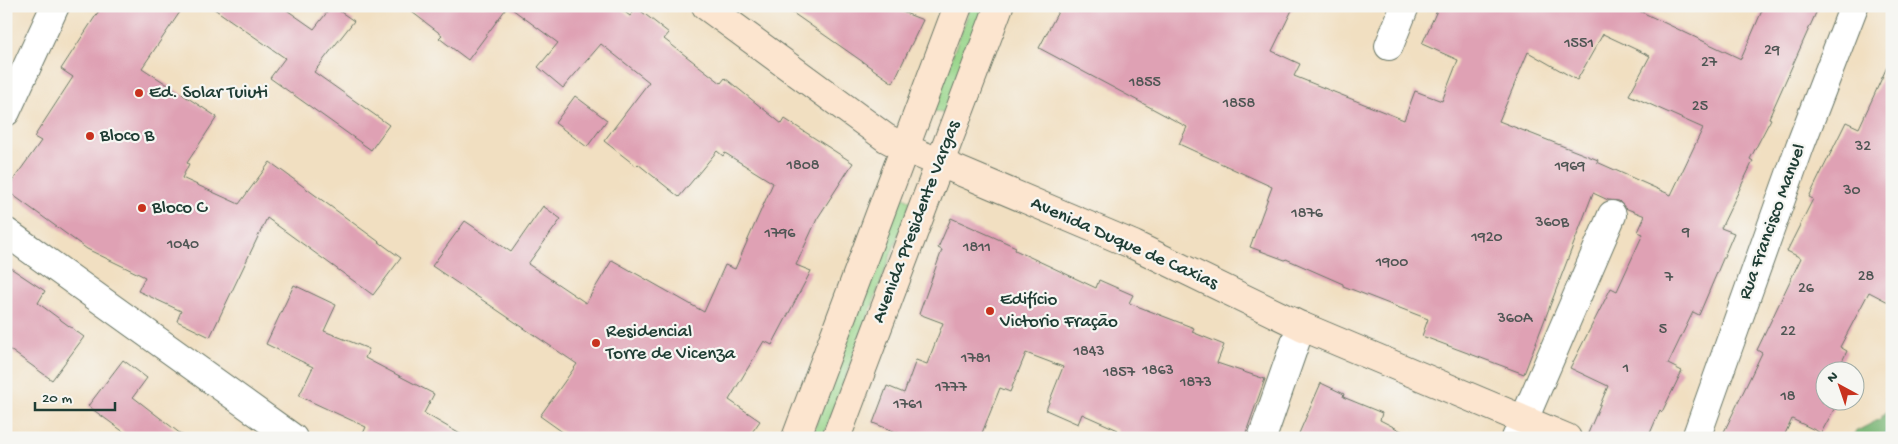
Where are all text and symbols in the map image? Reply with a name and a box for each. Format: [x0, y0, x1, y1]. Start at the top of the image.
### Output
house number: 1551 [1563, 35, 1594, 54]
house number: 29 [1764, 42, 1780, 61]
house number: 27 [1701, 54, 1718, 73]
house number: 1855 [1128, 74, 1161, 93]
place label: Ed. Solar Tuiuti [149, 82, 268, 105]
marker: Ed. Solar Tuiuti [133, 87, 145, 99]
house number: 1858 [1222, 95, 1255, 114]
house number: 25 [1692, 98, 1708, 117]
street label: Avenida Presidente Vargas [868, 117, 967, 327]
place label: Bloco B [99, 125, 156, 148]
marker: Bloco B [84, 130, 96, 142]
house number: 32 [1854, 138, 1871, 157]
street label: Rua Francisco Manuel [1734, 141, 1812, 303]
house number: 1808 [785, 157, 820, 176]
house number: 1969 [1554, 158, 1585, 177]
house number: 30 [1842, 182, 1861, 201]
street label: Avenida Duque de Caxias [1027, 192, 1222, 296]
place label: Bloco C [151, 197, 209, 220]
marker: Bloco C [136, 202, 148, 214]
house number: 1876 [1290, 205, 1324, 224]
house number: 360B [1534, 214, 1570, 233]
house number: 9 [1681, 224, 1690, 243]
house number: 1796 [764, 225, 796, 244]
house number: 1920 [1470, 229, 1503, 248]
house number: 1040 [166, 236, 199, 255]
house number: 1811 [962, 239, 991, 258]
house number: 1900 [1375, 254, 1408, 273]
house number: 28 [1858, 268, 1875, 287]
house number: 7 [1664, 269, 1674, 288]
house number: 26 [1798, 280, 1815, 299]
place label: Edifício Victorio Fração [999, 289, 1118, 334]
marker: Edifício Victorio Fração [984, 305, 996, 317]
house number: 360A [1497, 310, 1534, 329]
place label: Residencial Torre de Vicenza [605, 321, 737, 366]
house number: 5 [1659, 321, 1667, 340]
house number: 22 [1780, 323, 1796, 342]
marker: Residencial Torre de Vicenza [590, 337, 602, 349]
house number: 1843 [1072, 343, 1105, 362]
house number: 1781 [960, 350, 991, 369]
house number: 1 [1622, 360, 1629, 379]
house number: 1863 [1141, 362, 1174, 381]
north arrow [1816, 362, 1866, 412]
house number: 1857 [1102, 364, 1136, 383]
text: N [1824, 369, 1842, 387]
house number: 1873 [1179, 374, 1212, 393]
scale bar [35, 379, 115, 411]
house number: 1777 [934, 379, 967, 398]
house number: 18 [1779, 388, 1796, 407]
text: 20 m [42, 390, 72, 408]
house number: 1761 [892, 396, 923, 415]

